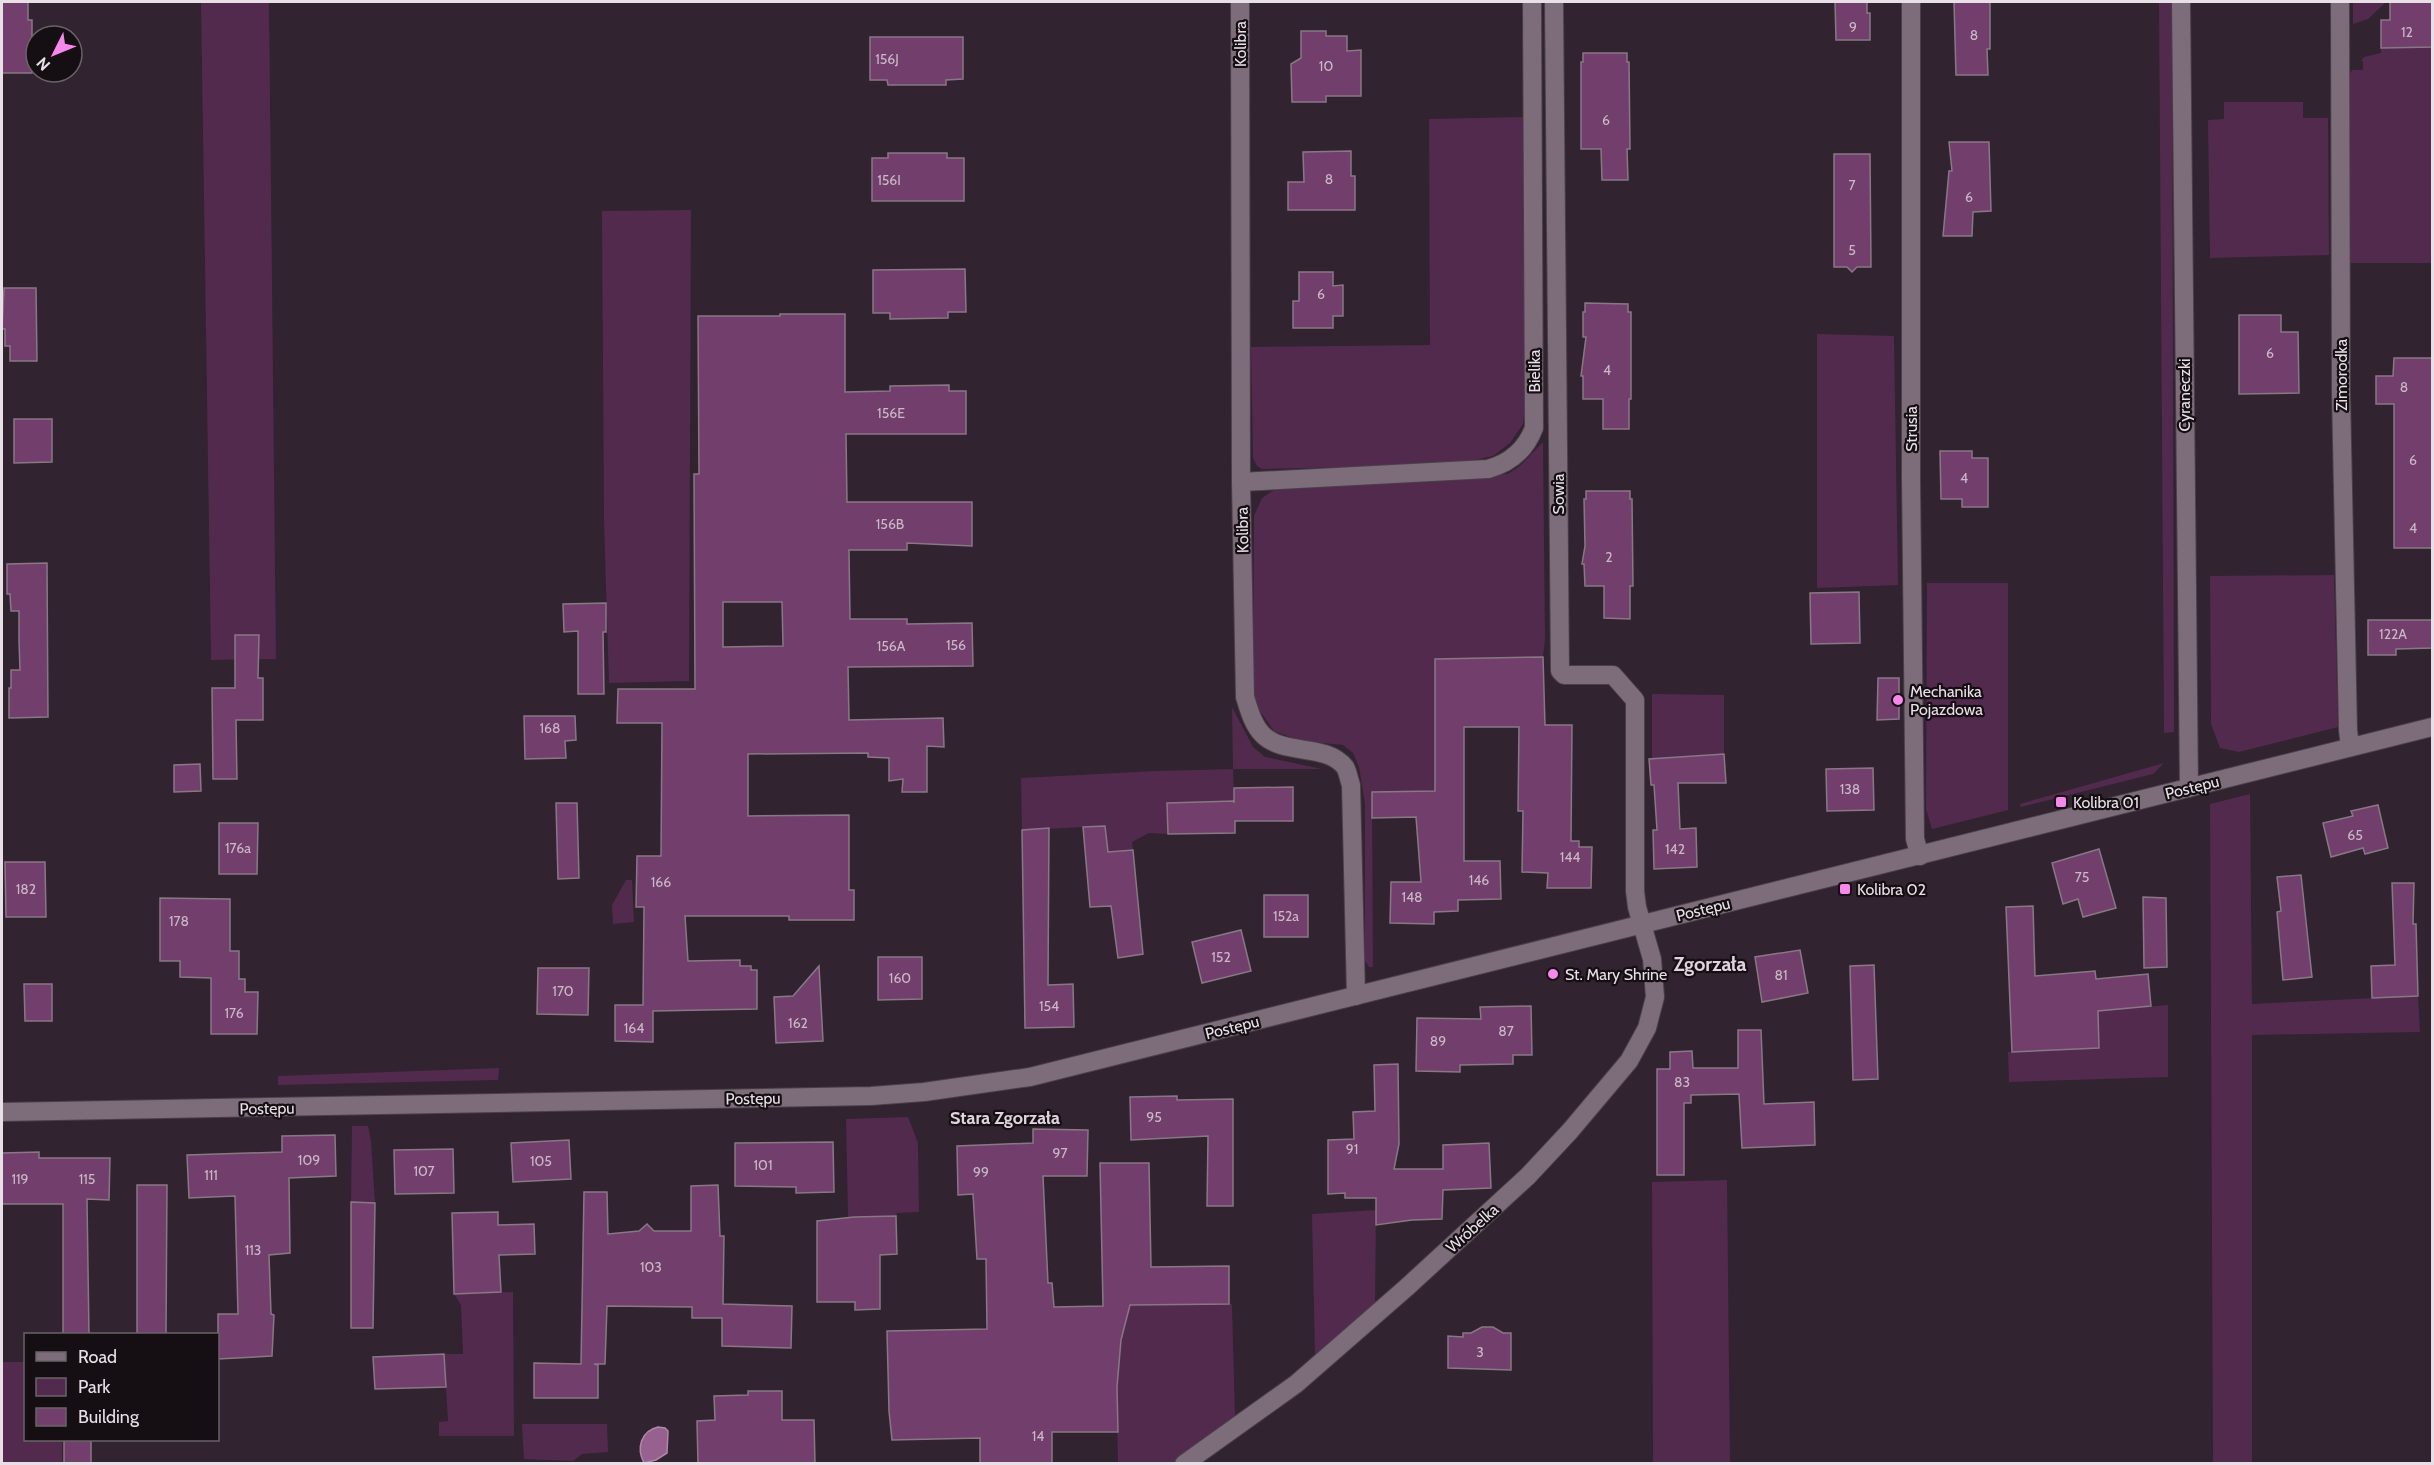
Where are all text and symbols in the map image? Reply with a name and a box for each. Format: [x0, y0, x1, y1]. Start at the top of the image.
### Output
house number: 9 [1849, 18, 1857, 36]
street label: Kolibra [1231, 21, 1250, 67]
house number: 12 [2401, 23, 2413, 41]
north arrow [24, 24, 84, 84]
house number: 8 [1970, 26, 1978, 44]
house number: 156J [875, 50, 899, 68]
text: N [33, 53, 54, 75]
house number: 10 [1319, 57, 1333, 75]
house number: 6 [1602, 111, 1610, 129]
house number: 8 [1325, 170, 1333, 188]
house number: 156I [877, 171, 901, 189]
house number: 7 [1848, 176, 1856, 194]
house number: 6 [1965, 188, 1973, 206]
house number: 5 [1848, 241, 1856, 259]
house number: 6 [1317, 285, 1325, 303]
street label: Zimorodka [2332, 339, 2351, 411]
house number: 6 [2266, 344, 2274, 362]
street label: Bielika [1525, 349, 1544, 392]
street label: Cyraneczki [2175, 359, 2194, 431]
house number: 4 [1603, 361, 1611, 379]
house number: 8 [2400, 378, 2408, 396]
house number: 156E [877, 404, 905, 422]
street label: Strusia [1902, 406, 1921, 452]
house number: 6 [2409, 451, 2417, 469]
house number: 4 [1960, 469, 1968, 487]
street label: Sowia [1549, 473, 1568, 514]
street label: Kolibra [1233, 507, 1252, 553]
house number: 156B [876, 515, 904, 533]
house number: 4 [2409, 519, 2417, 537]
house number: 2 [1605, 548, 1613, 566]
house number: 122A [2379, 625, 2407, 643]
house number: 156 [946, 636, 966, 654]
house number: 156A [877, 637, 906, 655]
place label: Mechanika Pojazdowa [1910, 682, 1983, 719]
marker: Mechanika Pojazdowa [1891, 693, 1905, 707]
house number: 168 [540, 719, 561, 737]
street label: Postępu [2163, 772, 2221, 803]
house number: 138 [1840, 780, 1860, 798]
place label: Kolibra 01 [2073, 793, 2139, 812]
marker: Kolibra 01 [2054, 795, 2068, 809]
house number: 65 [2347, 826, 2363, 844]
house number: 176a [225, 839, 251, 857]
house number: 142 [1665, 840, 1685, 858]
house number: 144 [1560, 848, 1580, 866]
house number: 75 [2075, 868, 2089, 886]
house number: 146 [1469, 871, 1489, 889]
house number: 166 [651, 873, 671, 891]
house number: 182 [16, 880, 36, 898]
place label: Kolibra 02 [1857, 880, 1926, 899]
marker: Kolibra 02 [1838, 882, 1852, 896]
house number: 148 [1401, 888, 1423, 906]
street label: Postępu [1674, 894, 1732, 925]
house number: 152a [1273, 907, 1299, 925]
house number: 178 [169, 912, 189, 930]
house number: 152 [1211, 948, 1231, 966]
district label: Zgorzała [1674, 952, 1746, 976]
place label: St. Mary Shrine [1565, 965, 1667, 984]
house number: 81 [1774, 966, 1788, 984]
marker: St. Mary Shrine [1546, 967, 1560, 981]
house number: 160 [889, 969, 911, 987]
house number: 170 [552, 982, 574, 1000]
house number: 154 [1039, 997, 1059, 1015]
house number: 176 [224, 1004, 244, 1022]
street label: Postępu [1203, 1012, 1261, 1043]
house number: 162 [788, 1014, 808, 1032]
house number: 164 [624, 1019, 644, 1037]
house number: 87 [1498, 1022, 1514, 1040]
house number: 89 [1430, 1032, 1446, 1050]
house number: 83 [1674, 1073, 1690, 1091]
street label: Postępu [725, 1089, 781, 1108]
street label: Postępu [239, 1099, 295, 1118]
district label: Stara Zgorzała [950, 1107, 1060, 1129]
house number: 95 [1146, 1108, 1162, 1126]
house number: 91 [1346, 1140, 1358, 1158]
house number: 97 [1053, 1144, 1068, 1162]
house number: 109 [298, 1151, 320, 1169]
house number: 105 [530, 1152, 552, 1170]
house number: 101 [754, 1156, 772, 1174]
house number: 107 [413, 1162, 435, 1180]
house number: 99 [973, 1163, 989, 1181]
house number: 111 [204, 1166, 218, 1184]
house number: 119 [11, 1170, 29, 1188]
house number: 115 [79, 1170, 95, 1188]
street label: Wróbelka [1442, 1200, 1503, 1257]
house number: 113 [245, 1241, 261, 1259]
house number: 103 [640, 1258, 662, 1276]
legend [24, 1333, 219, 1441]
house number: 3 [1476, 1343, 1484, 1361]
text: Road [78, 1346, 117, 1368]
text: Park [78, 1376, 111, 1398]
text: Building [78, 1406, 140, 1428]
house number: 14 [1032, 1427, 1044, 1445]

